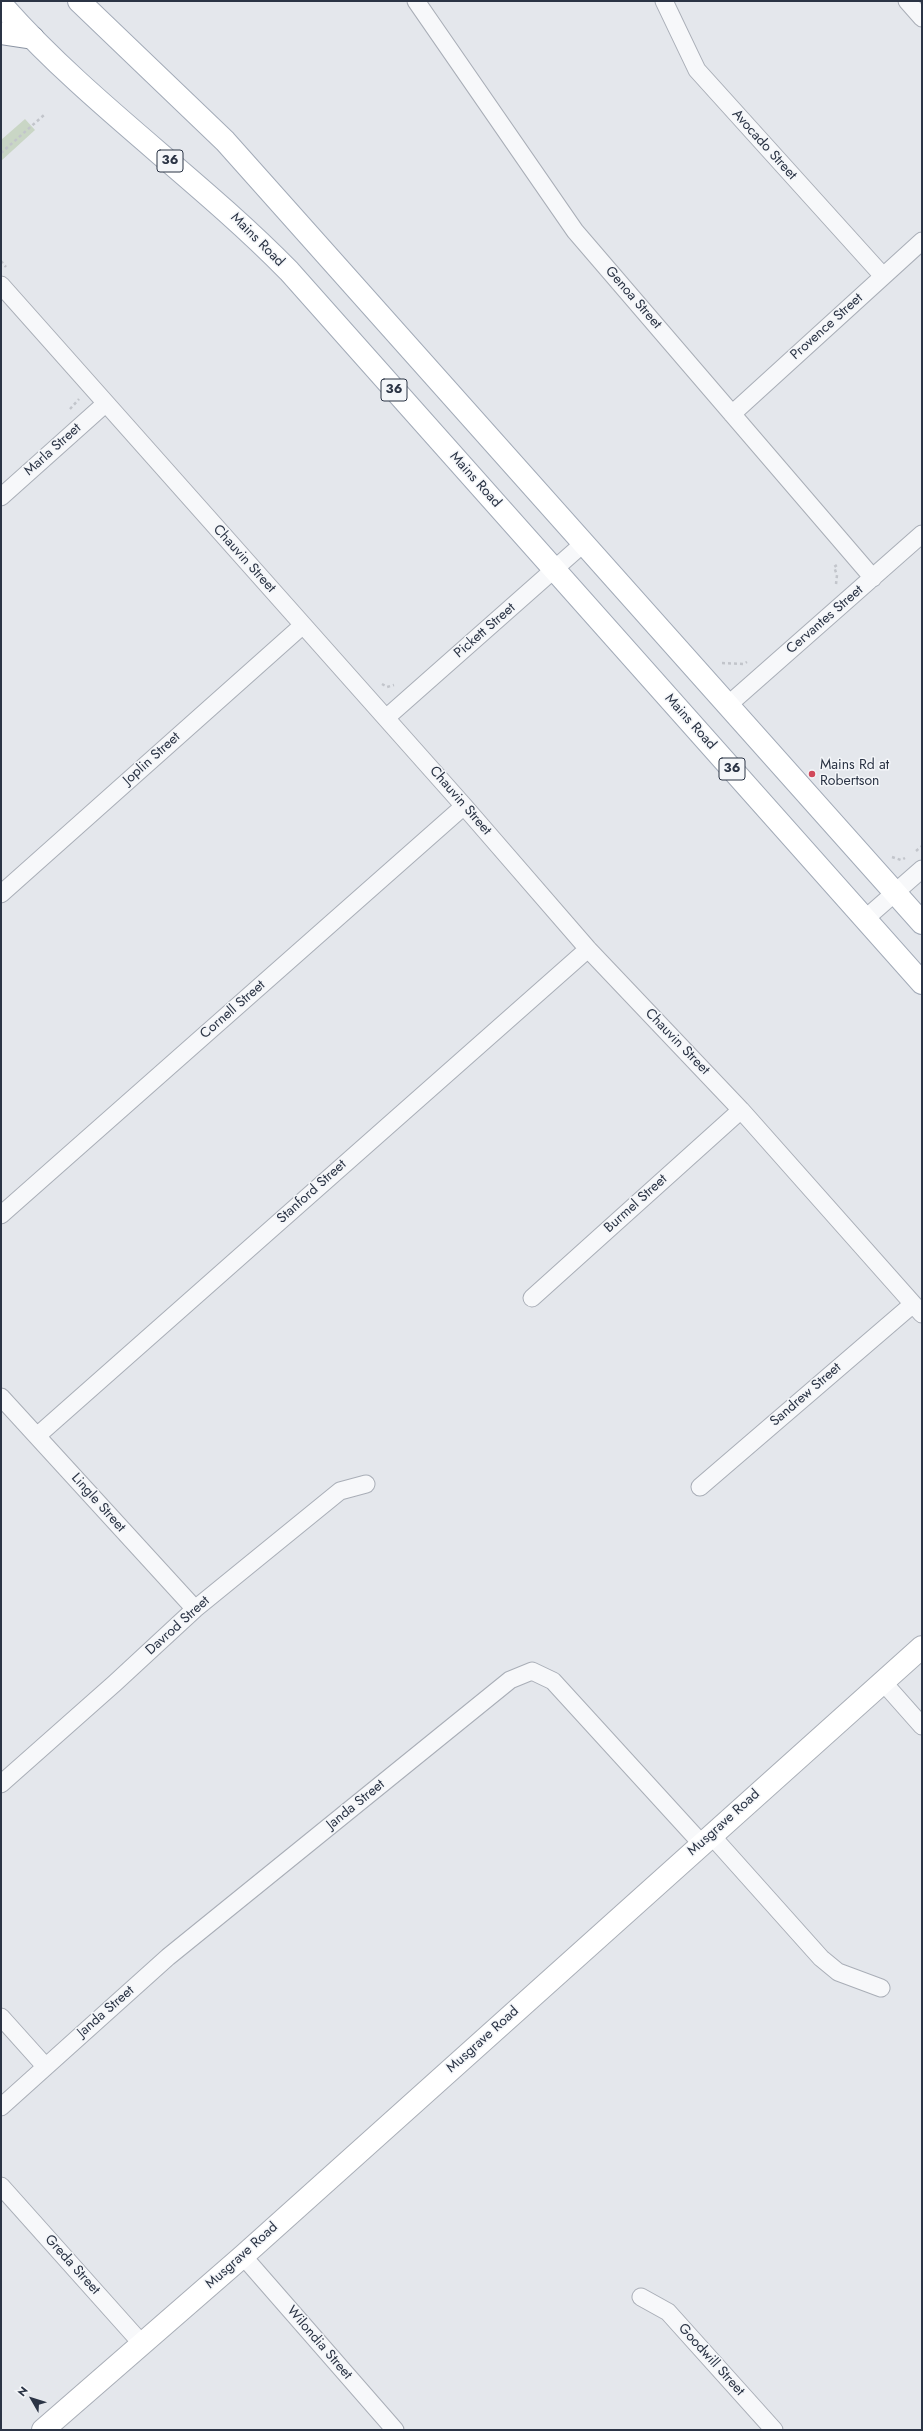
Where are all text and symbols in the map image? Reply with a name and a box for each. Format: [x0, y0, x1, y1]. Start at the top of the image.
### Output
street label: Avocado Street [728, 106, 800, 184]
road number: 36 [157, 150, 183, 172]
street label: Mains Road [227, 210, 287, 270]
street label: Genoa Street [601, 263, 665, 333]
street label: Provence Street [787, 290, 867, 364]
road number: 36 [381, 379, 407, 401]
street label: Marla Street [21, 420, 85, 480]
street label: Mains Road [446, 449, 504, 511]
street label: Chauvin Street [209, 522, 279, 596]
street label: Cervantes Street [783, 582, 867, 658]
street label: Pickett Street [451, 600, 519, 662]
street label: Mains Road [661, 691, 719, 753]
street label: Joplin Street [120, 729, 184, 789]
road number: 36 [719, 758, 745, 780]
place label: Mains Rd at Robertson [820, 758, 889, 790]
street label: Chauvin Street [426, 763, 494, 839]
marker: Mains Rd at Robertson [807, 769, 817, 779]
street label: Cornell Street [197, 977, 269, 1043]
street label: Chauvin Street [641, 1005, 713, 1079]
street label: Stanford Street [274, 1157, 350, 1227]
street label: Burmel Street [601, 1171, 671, 1237]
street label: Sandrew Street [767, 1360, 845, 1430]
street label: Lingle Street [67, 1470, 129, 1536]
street label: Davrod Street [143, 1593, 213, 1659]
street label: Janda Street [324, 1777, 388, 1833]
street label: Musgrave Road [684, 1786, 764, 1860]
street label: Janda Street [74, 1983, 138, 2041]
street label: Musgrave Road [443, 2003, 523, 2077]
street label: Musgrave Road [202, 2219, 282, 2293]
street label: Greda Street [41, 2232, 103, 2298]
street label: Wilondia Street [283, 2303, 355, 2383]
street label: Goodwill Street [674, 2320, 748, 2400]
north arrow [12, 2379, 52, 2419]
text: N [14, 2383, 32, 2400]

